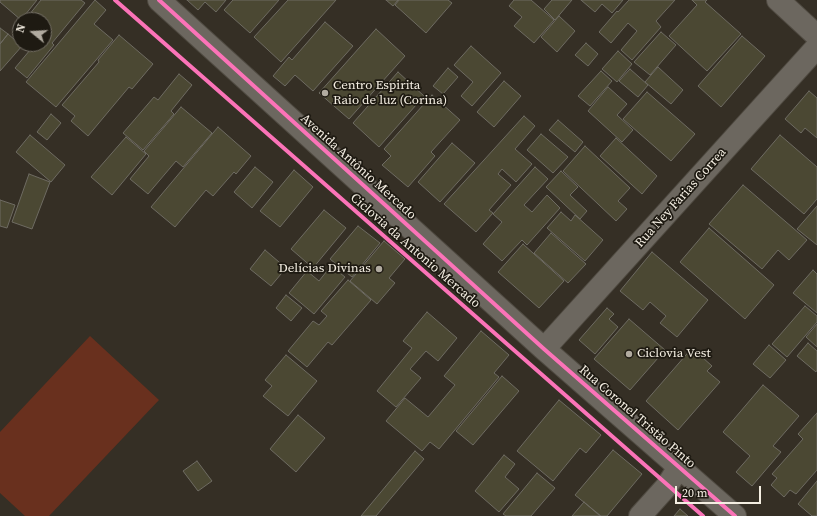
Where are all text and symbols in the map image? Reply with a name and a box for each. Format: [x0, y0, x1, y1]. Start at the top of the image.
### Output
north arrow [12, 12, 52, 52]
text: N [13, 22, 29, 35]
place label: Centro Espirita Raio de luz (Corina) [333, 78, 447, 109]
marker: Centro Espirita Raio de luz (Corina) [320, 88, 330, 98]
street label: Avenida Antônio Mercado [297, 111, 419, 223]
street label: Rua Ney Farias Correa [632, 145, 730, 251]
street label: Ciclovia da Antonio Mercado [347, 190, 483, 312]
place label: Delícias Divinas [279, 261, 371, 277]
marker: Delícias Divinas [374, 264, 384, 274]
place label: Ciclovia Vest [637, 346, 711, 362]
marker: Ciclovia Vest [624, 349, 634, 359]
street label: Rua Coronel Tristão Pinto [576, 362, 698, 472]
scale bar [677, 478, 763, 504]
text: 20 m [682, 485, 708, 501]

